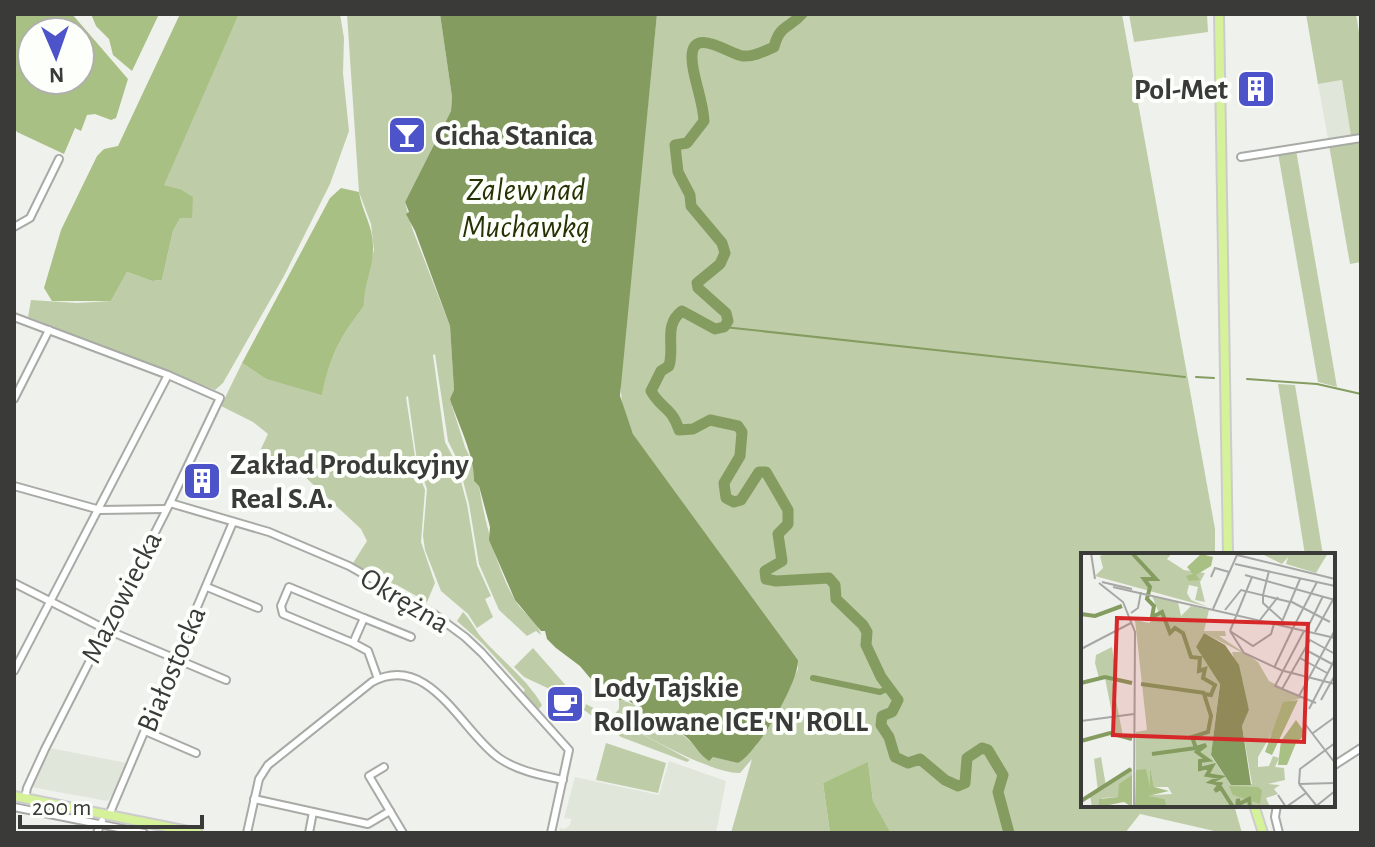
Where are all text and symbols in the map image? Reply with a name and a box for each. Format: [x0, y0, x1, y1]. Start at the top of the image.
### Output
north arrow [16, 16, 96, 96]
text: N [49, 64, 65, 86]
building icon: Pol-Met [1235, 68, 1277, 110]
place label: Pol-Met [1134, 75, 1228, 105]
bar icon: Cicha Stanica [386, 114, 428, 156]
place label: Cicha Stanica [435, 121, 593, 151]
water label: Zalew nad Muchawką [462, 174, 590, 243]
place label: Zakład Produkcyjny Real S.A. [230, 450, 469, 514]
building icon: Zakład Produkcyjny Real S.A. [181, 460, 223, 502]
street label: Mazowiecka [76, 527, 168, 668]
inset map [1081, 553, 1335, 807]
street label: Okrężna [355, 563, 454, 639]
street label: Białostocka [132, 602, 212, 737]
place label: Lody Tajskie Rollowane ICE 'N' ROLL [593, 673, 868, 737]
cafe icon: Lody Tajskie Rollowane ICE 'N' ROLL [544, 683, 586, 725]
scale bar [20, 779, 202, 829]
text: 200 m [32, 796, 91, 820]

